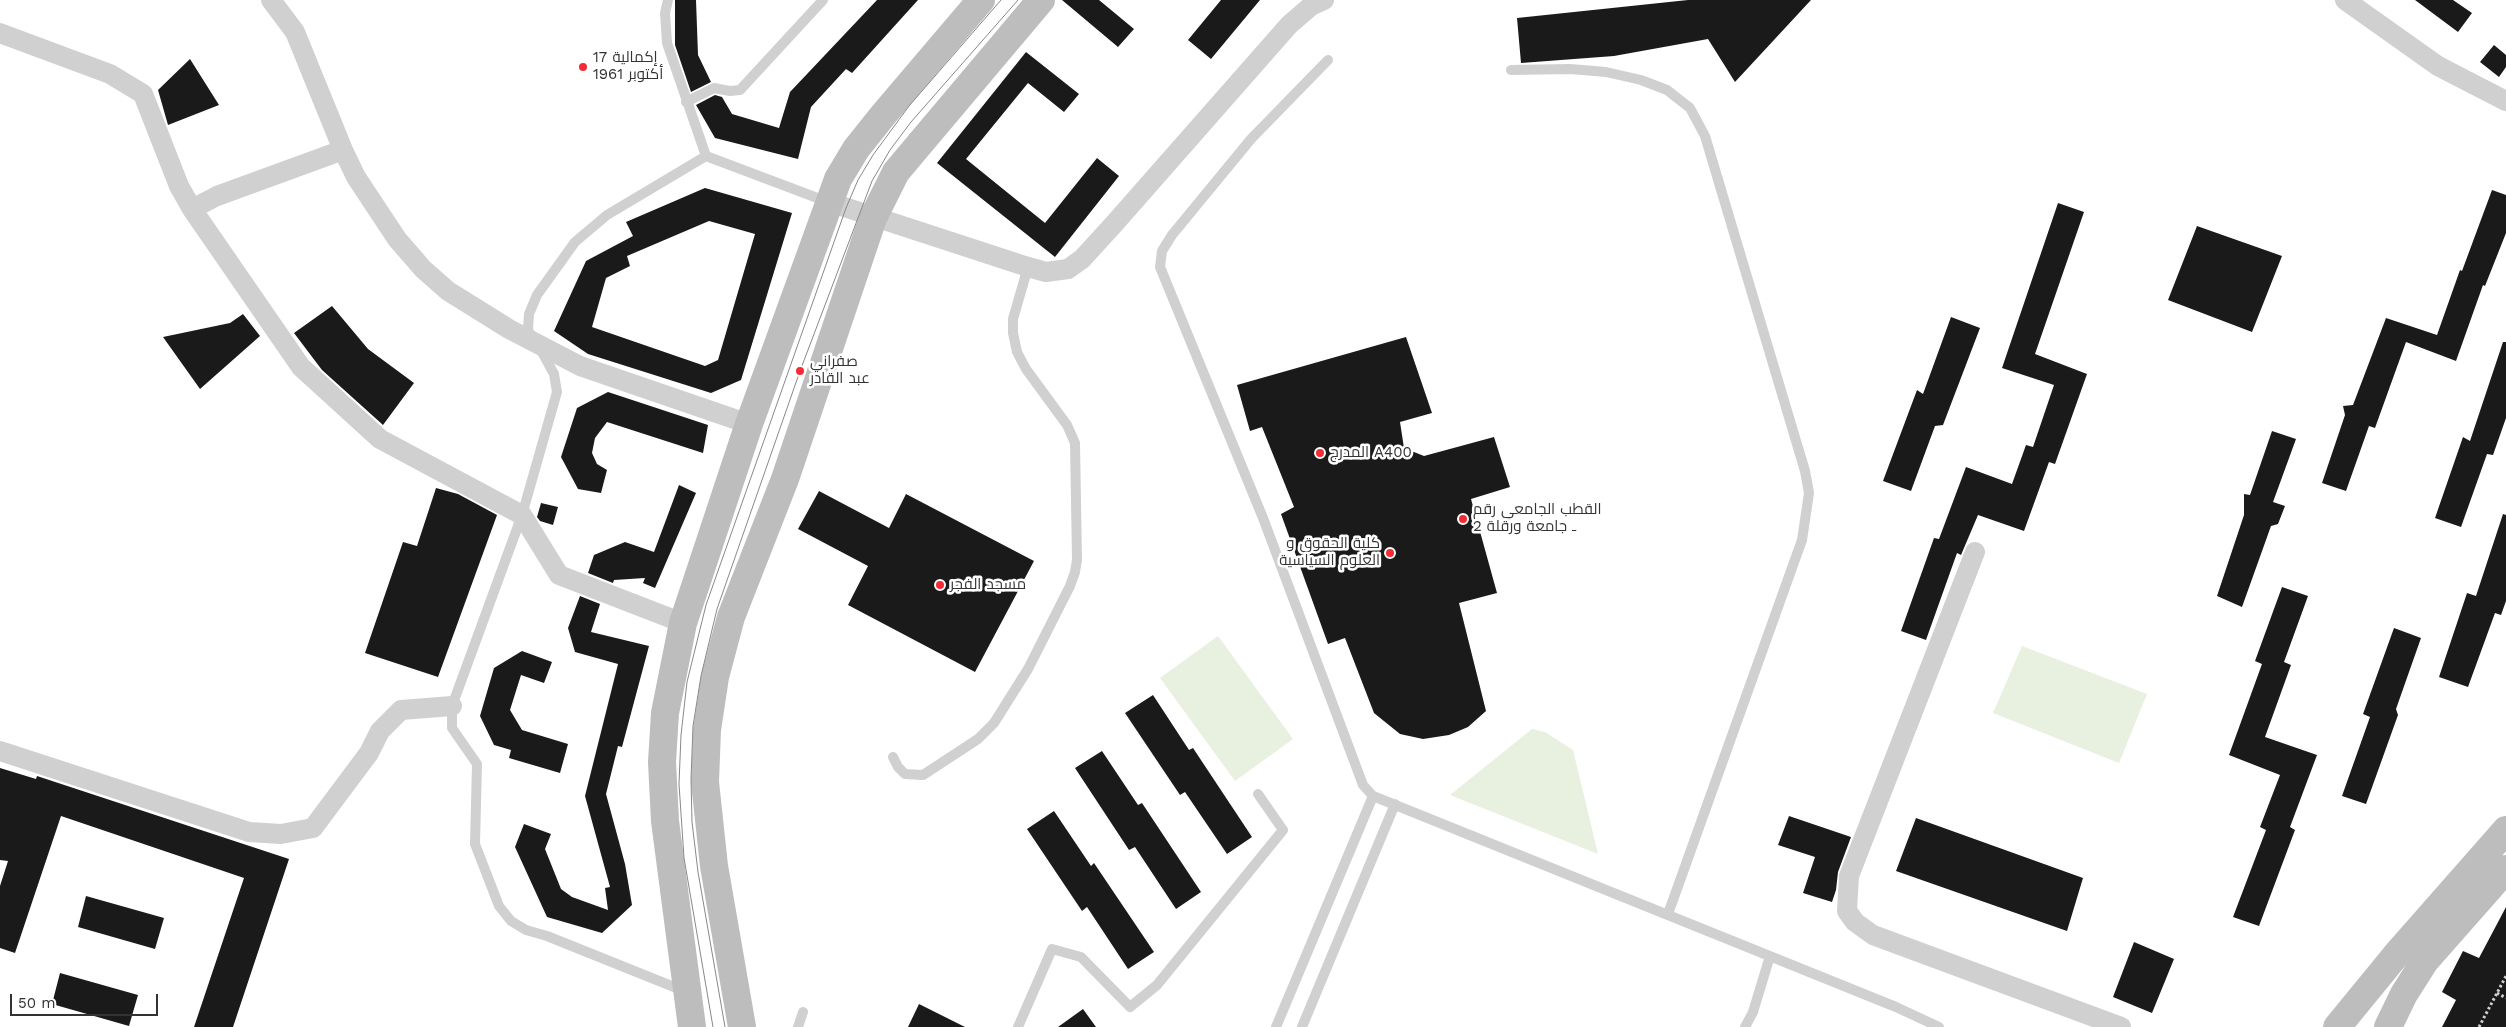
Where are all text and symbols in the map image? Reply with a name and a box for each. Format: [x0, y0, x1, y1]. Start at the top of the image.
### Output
place label: إكمالية 17 أكتوبر 1961 [593, 49, 663, 84]
marker: إكمالية 17 أكتوبر 1961 [577, 61, 589, 73]
place label: صفراني عبد القادر [810, 353, 870, 388]
marker: صفراني عبد القادر [794, 365, 806, 377]
place label: المدرج A400 [1330, 444, 1412, 462]
marker: المدرج A400 [1314, 447, 1326, 459]
place label: القطب الجامعي رقم 2 ـ جامعة ورقلة [1473, 501, 1601, 536]
marker: القطب الجامعي رقم 2 ـ جامعة ورقلة [1457, 513, 1469, 525]
place label: كلية الحقوق و العلوم السياسية [1279, 535, 1380, 570]
marker: كلية الحقوق و العلوم السياسية [1384, 547, 1396, 559]
place label: مسجد الفجر [950, 576, 1026, 594]
marker: مسجد الفجر [934, 579, 946, 591]
scale bar [12, 984, 160, 1016]
text: 50 m [18, 994, 55, 1012]

